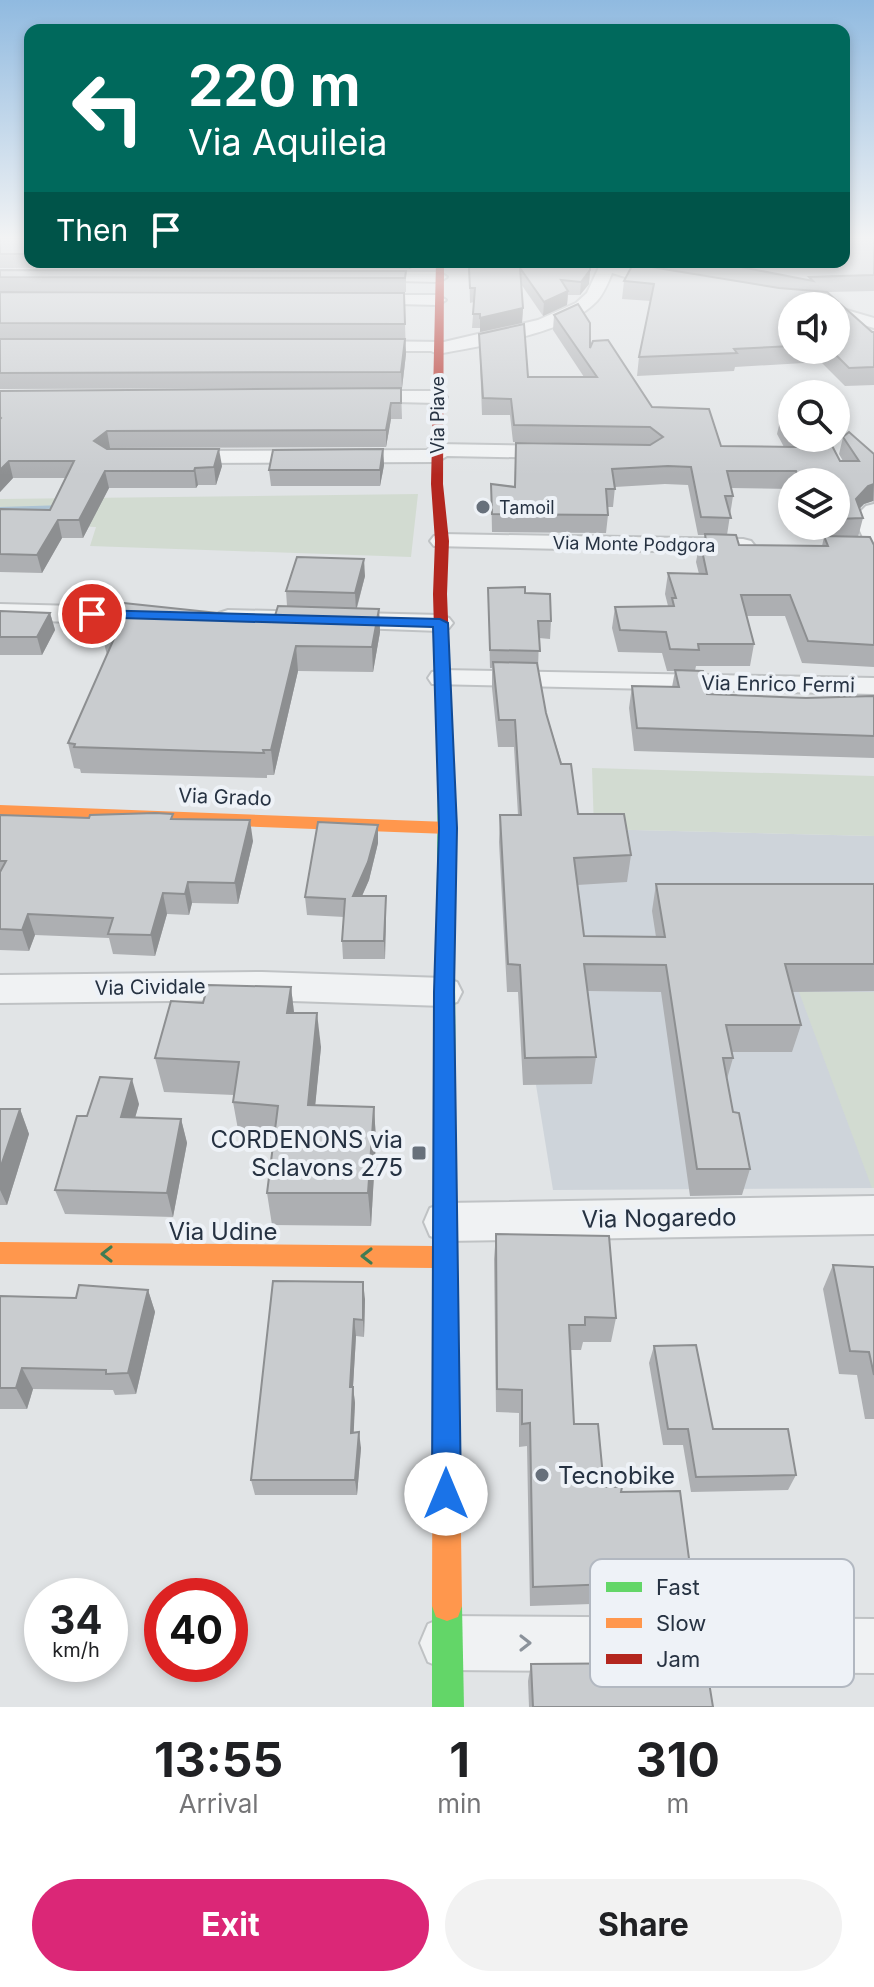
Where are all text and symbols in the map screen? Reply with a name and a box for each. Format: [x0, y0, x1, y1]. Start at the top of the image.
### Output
text: 220 m [188, 52, 361, 120]
icon: left [56, 56, 160, 160]
text: Via Aquileia [188, 120, 387, 164]
icon: arrive [144, 208, 188, 252]
text: Then [56, 212, 128, 248]
map controls [778, 292, 850, 540]
button: sound [778, 292, 850, 364]
street label: Via Piave [427, 376, 448, 454]
button: search [778, 380, 850, 452]
button: layers [778, 468, 850, 540]
place label: Tamoil [499, 497, 555, 518]
marker: Tamoil [474, 498, 492, 516]
street label: Via Monte Podgora [552, 532, 716, 556]
pin [58, 580, 126, 648]
icon: arrive [70, 592, 114, 636]
street label: Via Enrico Fermi [701, 671, 855, 697]
street label: Via Grado [178, 783, 272, 811]
street label: Via Cividale [94, 974, 206, 1000]
place label: CORDENONS via Sclavons 275 [210, 1125, 403, 1182]
marker: CORDENONS via Sclavons 275 [410, 1144, 428, 1162]
street label: Via Nogaredo [581, 1202, 737, 1234]
street label: Via Udine [168, 1217, 278, 1246]
one-way arrow [100, 1245, 113, 1263]
one-way arrow [360, 1248, 373, 1265]
position arrow [404, 1452, 488, 1536]
place label: Tecnobike [558, 1461, 675, 1490]
marker: Tecnobike [533, 1466, 551, 1484]
legend [590, 1559, 854, 1687]
text: Fast [656, 1574, 700, 1600]
speed limit sign: 40 [144, 1578, 248, 1682]
text: 34 [50, 1595, 102, 1644]
text: Slow [656, 1610, 706, 1636]
one-way arrow [519, 1634, 532, 1652]
text: km/h [52, 1638, 100, 1662]
text: Jam [656, 1646, 700, 1672]
text: 13:55 [154, 1730, 283, 1789]
text: 1 [449, 1730, 470, 1789]
text: 310 [636, 1730, 720, 1789]
text: Arrival [179, 1788, 259, 1819]
text: min [437, 1788, 482, 1819]
text: m [666, 1788, 689, 1819]
button: Exit [32, 1879, 429, 1971]
button: Share [445, 1879, 842, 1971]

